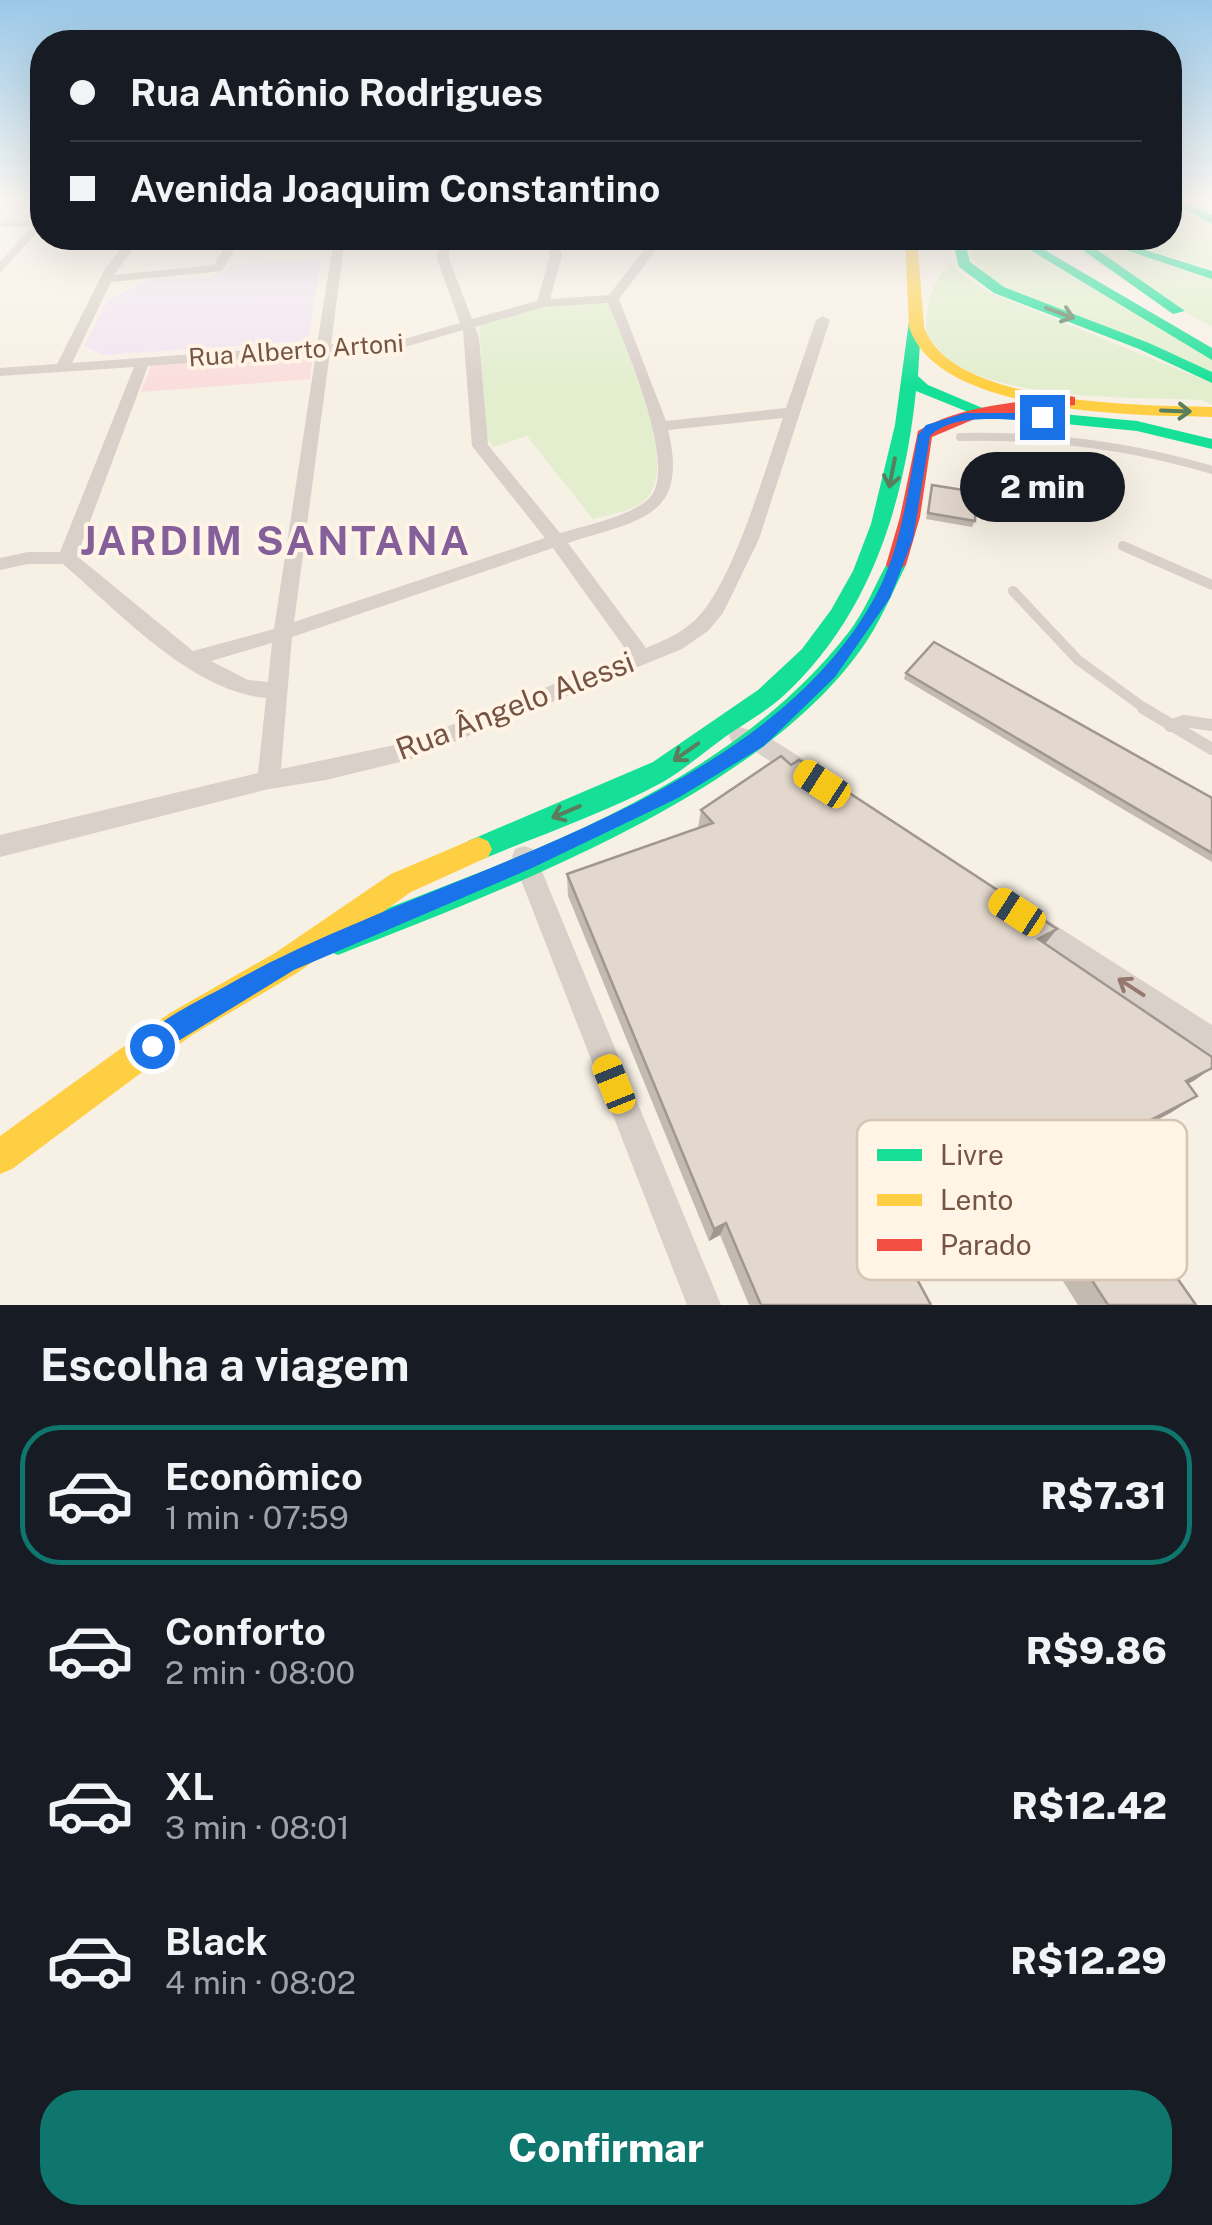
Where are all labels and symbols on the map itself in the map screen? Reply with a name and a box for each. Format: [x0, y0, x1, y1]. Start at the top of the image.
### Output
one-way arrow [1044, 305, 1075, 323]
street label: Rua Alberto Artoni [187, 328, 405, 372]
route end [1020, 395, 1065, 440]
one-way arrow [1159, 401, 1191, 420]
callout: 2 min [960, 452, 1124, 522]
one-way arrow [882, 457, 901, 489]
district label: JARDIM SANTANA [80, 517, 472, 564]
street label: Rua Ângelo Alessi [391, 643, 639, 767]
one-way arrow [673, 741, 701, 762]
car [789, 755, 855, 813]
one-way arrow [551, 804, 582, 822]
car [984, 883, 1050, 941]
one-way arrow [1117, 977, 1145, 998]
route start [130, 1024, 175, 1069]
car [589, 1051, 639, 1117]
legend [857, 1120, 1187, 1280]
text: Livre [940, 1138, 1004, 1171]
text: Lento [940, 1183, 1013, 1216]
text: Parado [940, 1228, 1032, 1261]

